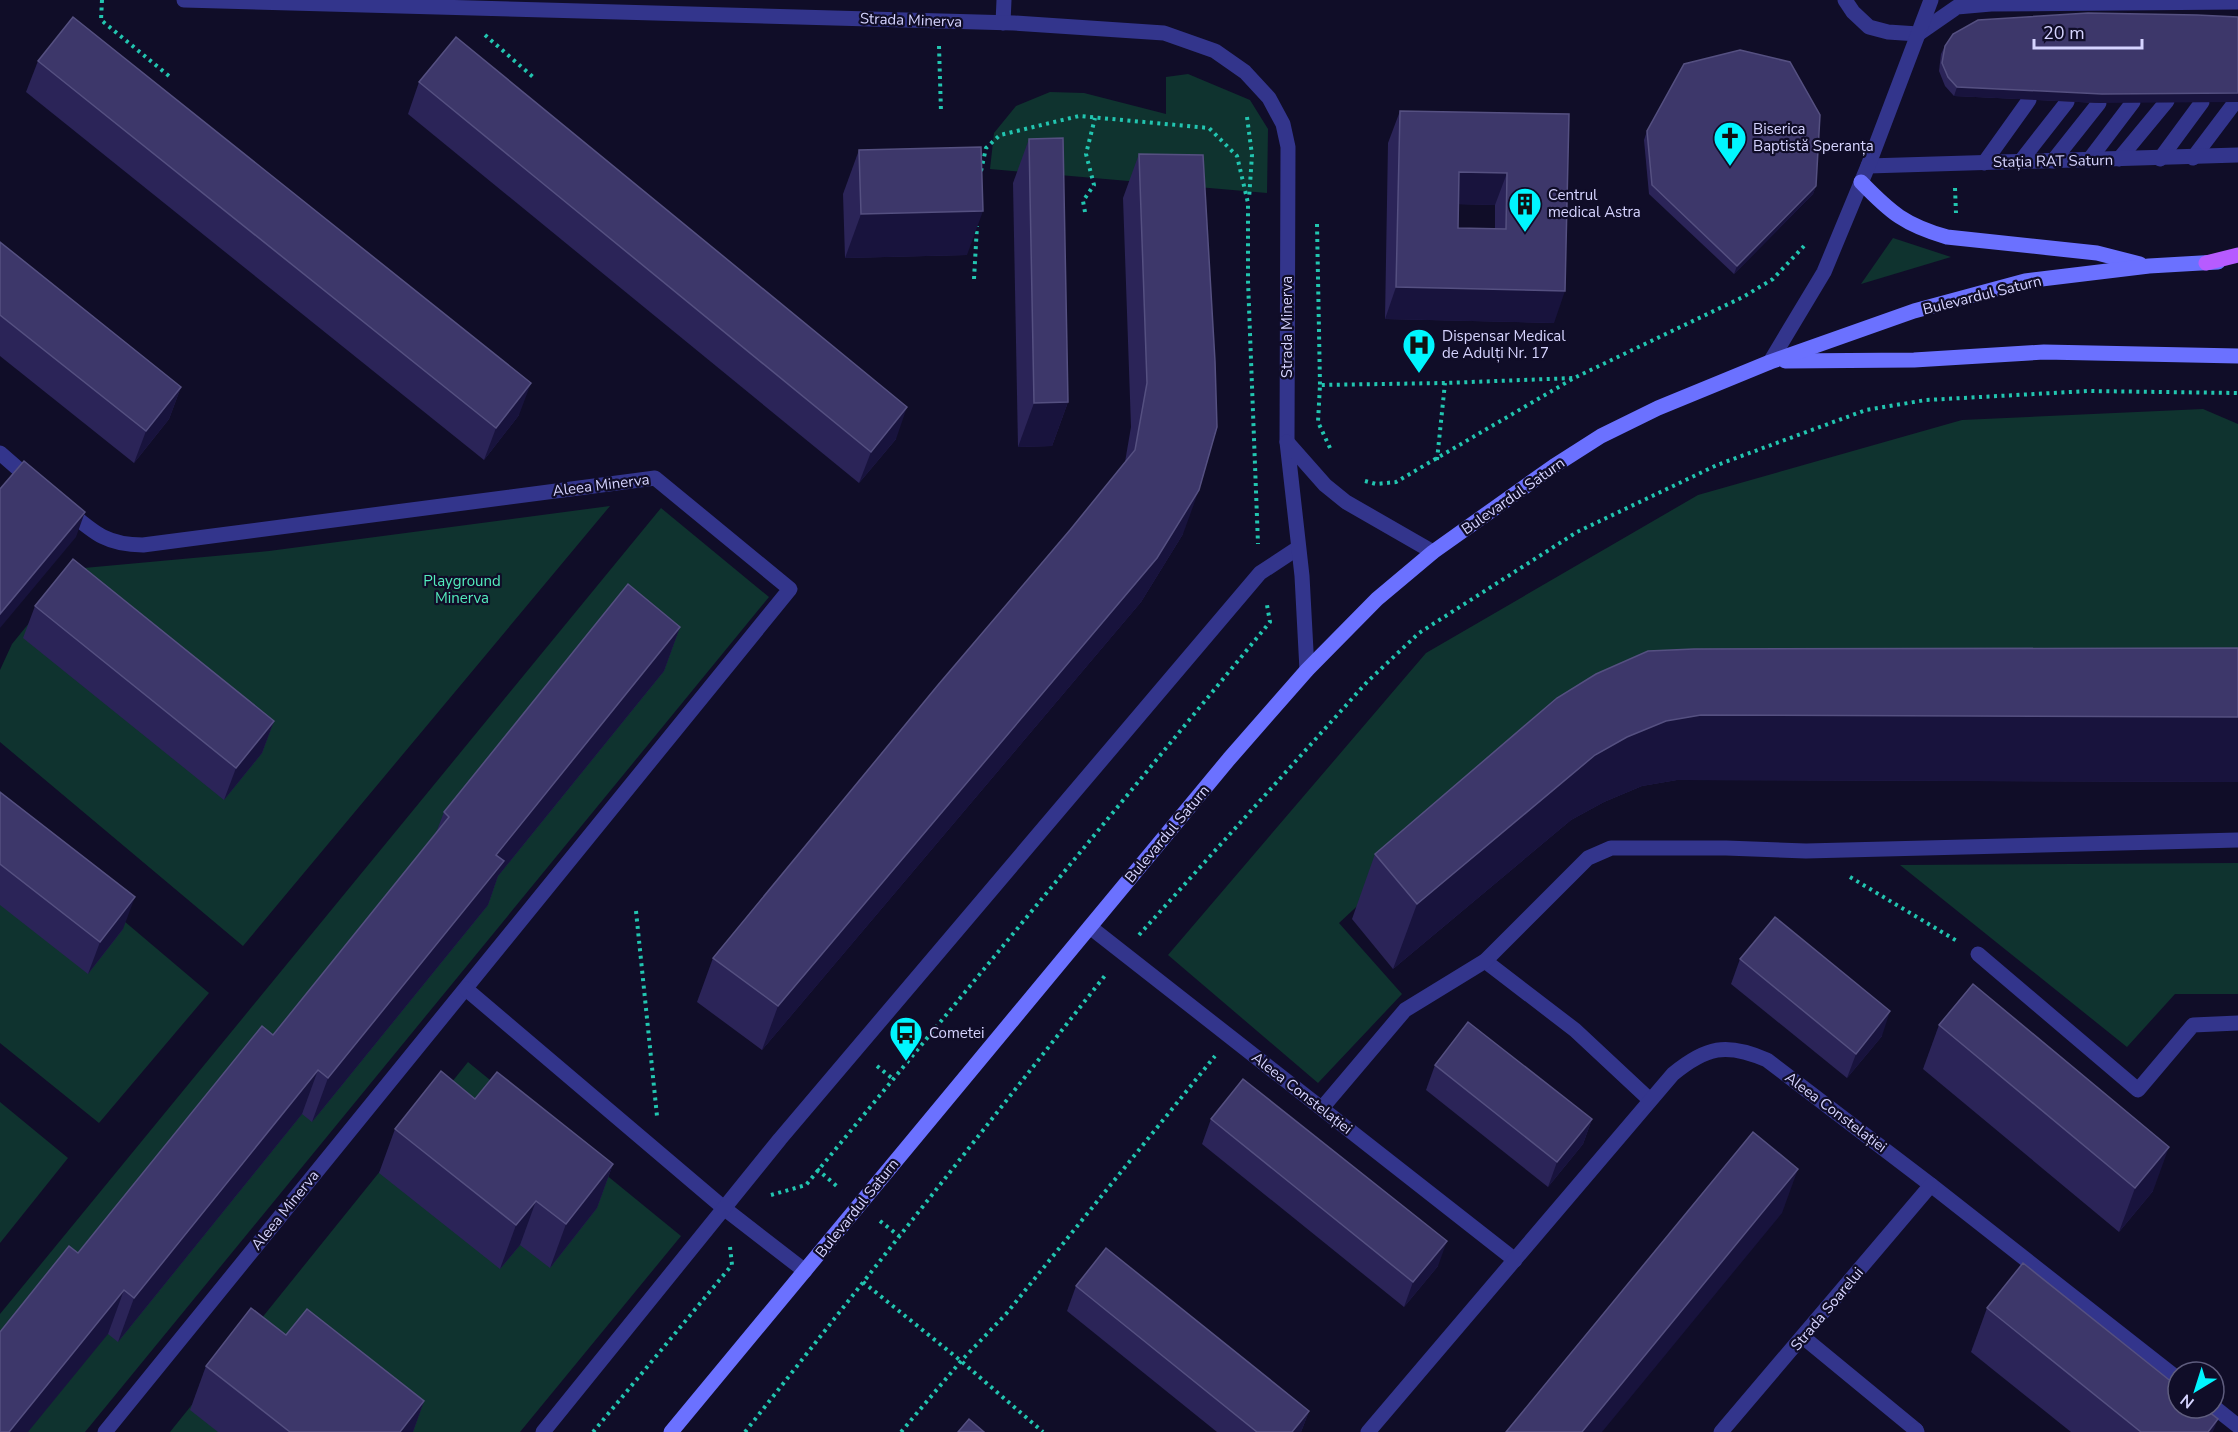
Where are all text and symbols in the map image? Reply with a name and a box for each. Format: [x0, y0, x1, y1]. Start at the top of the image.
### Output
street label: Strada Minerva [859, 8, 963, 32]
scale bar [2034, 12, 2142, 50]
text: 20 m [2043, 21, 2085, 45]
place label: Biserica Baptistă Speranța [1753, 119, 1874, 156]
church icon: Biserica Baptistă Speranța [1712, 120, 1748, 167]
street label: Stația RAT Saturn [1993, 150, 2113, 172]
place label: Centrul medical Astra [1548, 185, 1641, 222]
building icon: Centrul medical Astra [1507, 186, 1543, 233]
street label: Bulevardul Saturn [1920, 271, 2044, 319]
street label: Strada Minerva [1277, 276, 1297, 378]
place label: Dispensar Medical de Adulți Nr. 17 [1442, 326, 1566, 363]
hospital icon: Dispensar Medical de Adulți Nr. 17 [1401, 327, 1437, 374]
street label: Bulevardul Saturn [1457, 453, 1569, 539]
street label: Aleea Minerva [552, 469, 650, 501]
park label: Playground Minerva [423, 571, 501, 608]
street label: Bulevardul Saturn [1120, 781, 1214, 887]
bus stop icon: Cometei [888, 1015, 924, 1062]
place label: Cometei [929, 1023, 984, 1043]
street label: Aleea Constelației [1248, 1047, 1356, 1139]
street label: Aleea Constelației [1781, 1067, 1891, 1157]
street label: Bulevardul Saturn [811, 1154, 903, 1262]
street label: Aleea Minerva [247, 1166, 323, 1254]
street label: Strada Soarelui [1786, 1263, 1868, 1355]
north arrow [2166, 1360, 2226, 1420]
text: N [2176, 1389, 2199, 1413]

